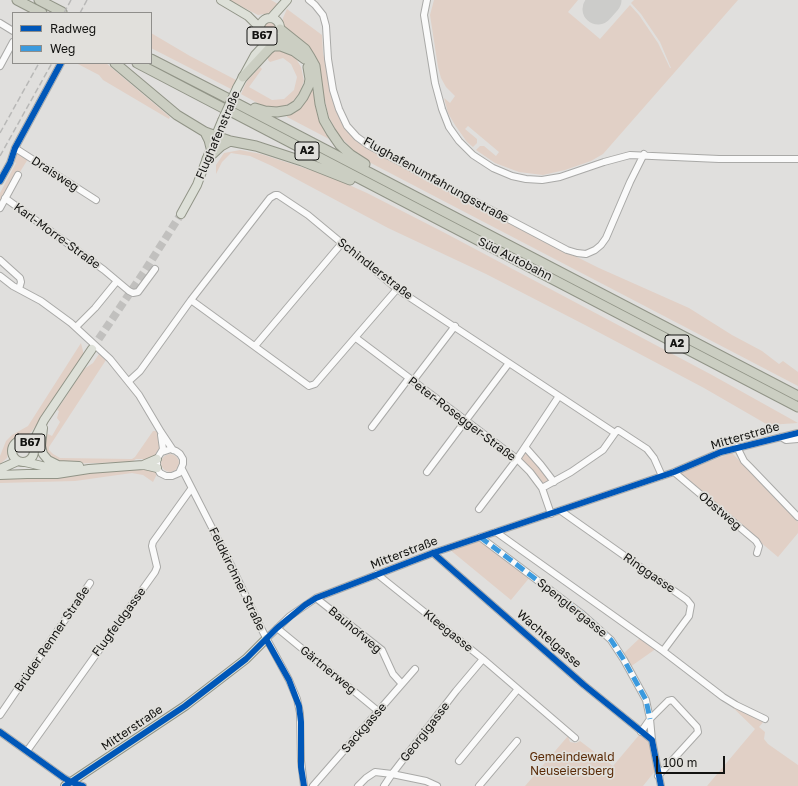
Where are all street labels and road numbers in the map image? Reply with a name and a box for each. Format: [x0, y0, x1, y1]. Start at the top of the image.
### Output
road number: B67 [247, 27, 277, 45]
street label: Flughafenstraße [193, 89, 243, 181]
street label: Flughafenumfahrungsstraße [361, 134, 511, 226]
road number: A2 [295, 142, 319, 160]
street label: Draisweg [29, 153, 81, 195]
street label: Karl-Morre-Straße [11, 200, 103, 272]
street label: Süd Autobahn [476, 234, 554, 284]
street label: Schindlerstraße [335, 235, 415, 303]
road number: A2 [665, 335, 689, 353]
street label: Peter-Rosegger-Straße [405, 374, 519, 464]
street label: Mitterstraße [709, 419, 781, 453]
road number: B67 [15, 434, 45, 452]
street label: Obstweg [696, 489, 744, 533]
street label: Feldkirchner Straße [206, 525, 268, 633]
street label: Mitterstraße [368, 534, 440, 572]
street label: Ringgasse [620, 550, 678, 596]
street label: Spenglergasse [534, 575, 610, 641]
street label: Brüder Renner Straße [11, 584, 93, 694]
street label: Flugfeldgasse [89, 585, 149, 659]
street label: Bauhofweg [325, 604, 385, 656]
street label: Kleegasse [420, 607, 476, 655]
street label: Wachtelgasse [514, 607, 584, 671]
street label: Gärtnerweg [297, 643, 359, 697]
street label: Georgigasse [397, 699, 453, 765]
street label: Sackgasse [338, 700, 390, 756]
street label: Mitterstraße [99, 702, 165, 754]

